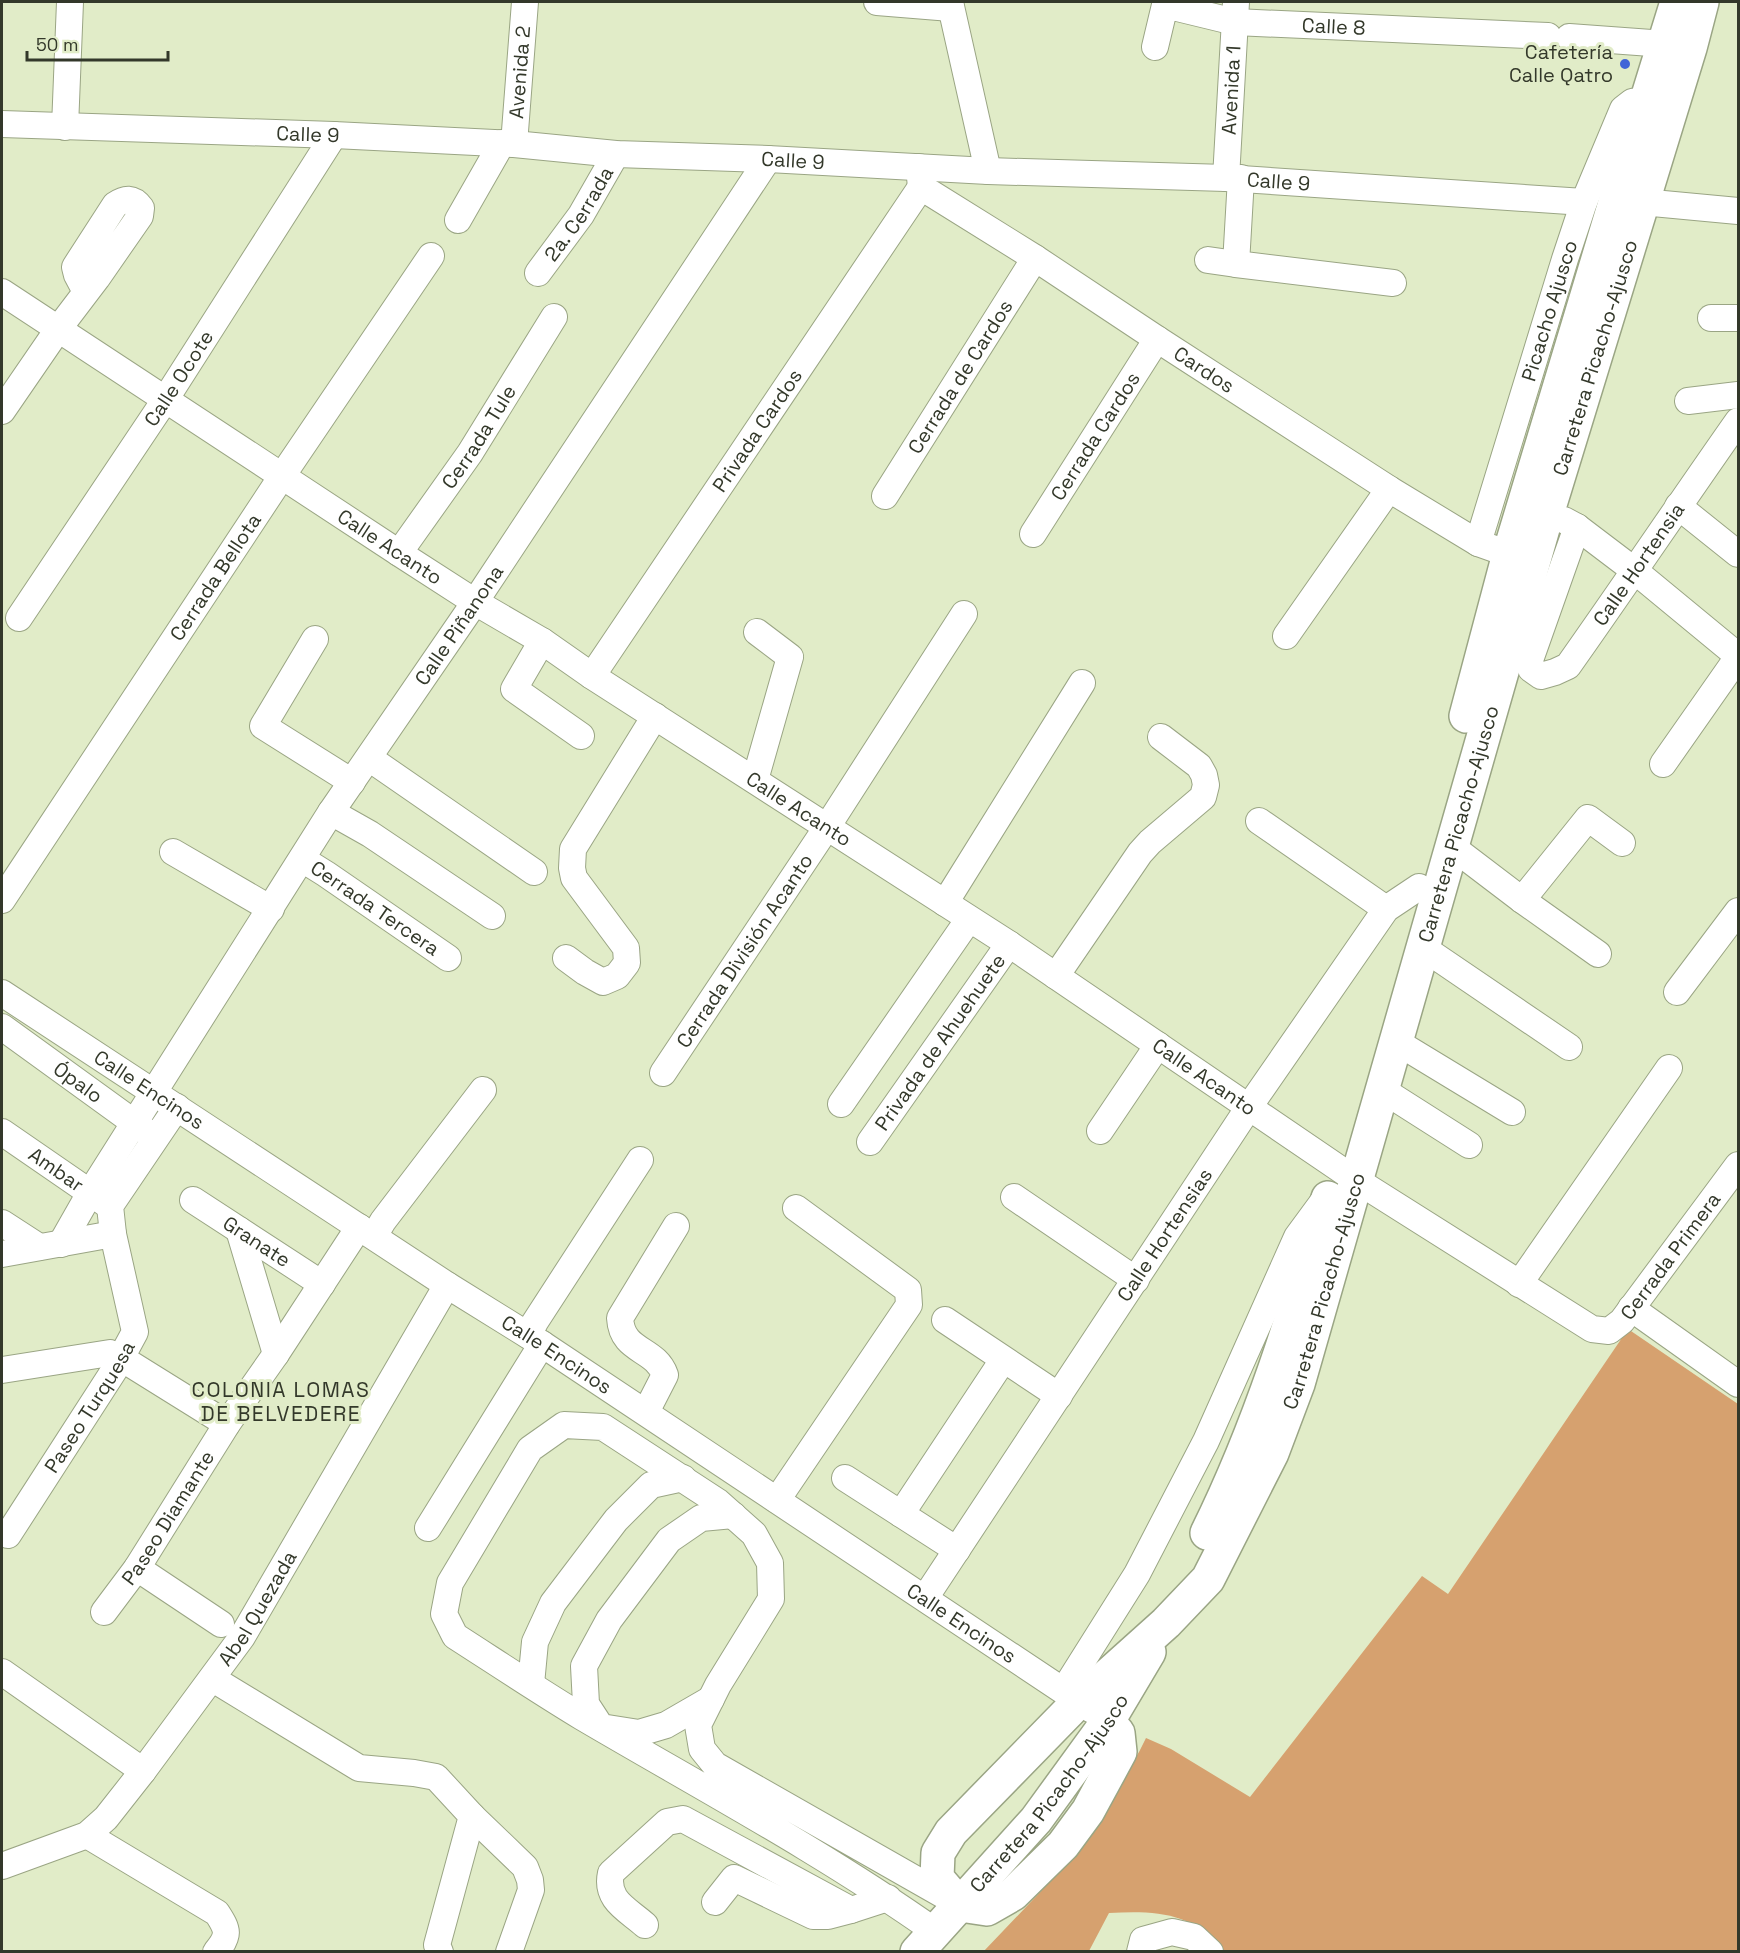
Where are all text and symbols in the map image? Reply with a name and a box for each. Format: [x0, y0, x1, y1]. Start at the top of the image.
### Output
street label: Calle 8 [1301, 12, 1366, 41]
scale bar [27, 24, 168, 62]
street label: Avenida 2 [503, 25, 536, 120]
text: 50 m [36, 33, 78, 56]
place label: Cafetería Calle Qatro [1509, 39, 1613, 88]
street label: Avenida 1 [1215, 45, 1247, 136]
marker: Cafetería Calle Qatro [1618, 57, 1632, 71]
street label: Calle 9 [276, 120, 340, 148]
street label: Calle 9 [761, 146, 825, 175]
street label: 2a. Cerrada [538, 162, 619, 266]
street label: Calle 9 [1246, 166, 1311, 197]
street label: Carretera Picacho-Ajusco [1547, 236, 1643, 479]
street label: Picacho Ajusco [1515, 237, 1583, 384]
street label: Cerrada de Cardos [902, 295, 1018, 459]
street label: Calle Ocote [138, 325, 219, 431]
street label: Cardos [1169, 340, 1239, 399]
street label: Privada Cardos [707, 364, 808, 497]
street label: Cerrada Cardos [1045, 367, 1146, 505]
street label: Cerrada Tule [436, 380, 522, 494]
street label: Calle Hortensia [1587, 498, 1690, 631]
street label: Calle Acanto [332, 503, 447, 590]
street label: Cerrada Bellota [164, 508, 267, 646]
street label: Calle Piñanona [409, 560, 509, 690]
street label: Carretera Picacho-Ajusco [1412, 702, 1505, 945]
street label: Calle Acanto [741, 766, 856, 852]
street label: Cerrada División Acanto [670, 848, 819, 1053]
street label: Cerrada Tercera [306, 855, 445, 961]
street label: Privada de Ahuehuete [869, 948, 1011, 1136]
street label: Calle Acanto [1147, 1032, 1261, 1121]
street label: Calle Encinos [89, 1044, 209, 1135]
street label: Ópalo [48, 1055, 108, 1109]
street label: Ambar [24, 1141, 89, 1198]
street label: Calle Hortensias [1111, 1163, 1218, 1307]
street label: Carretera Picacho-Ajusco [1277, 1170, 1371, 1413]
street label: Cerrada Primera [1614, 1187, 1726, 1325]
street label: Granate [218, 1210, 296, 1273]
street label: Calle Encinos [497, 1309, 617, 1400]
street label: Paseo Turquesa [38, 1336, 141, 1478]
district label: COLONIA LOMAS DE BELVEDERE [192, 1376, 370, 1427]
street label: Paseo Diamante [116, 1446, 220, 1590]
street label: Abel Quezada [212, 1546, 302, 1671]
street label: Calle Encinos [902, 1577, 1021, 1669]
street label: Carretera Picacho-Ajusco [964, 1689, 1134, 1898]

